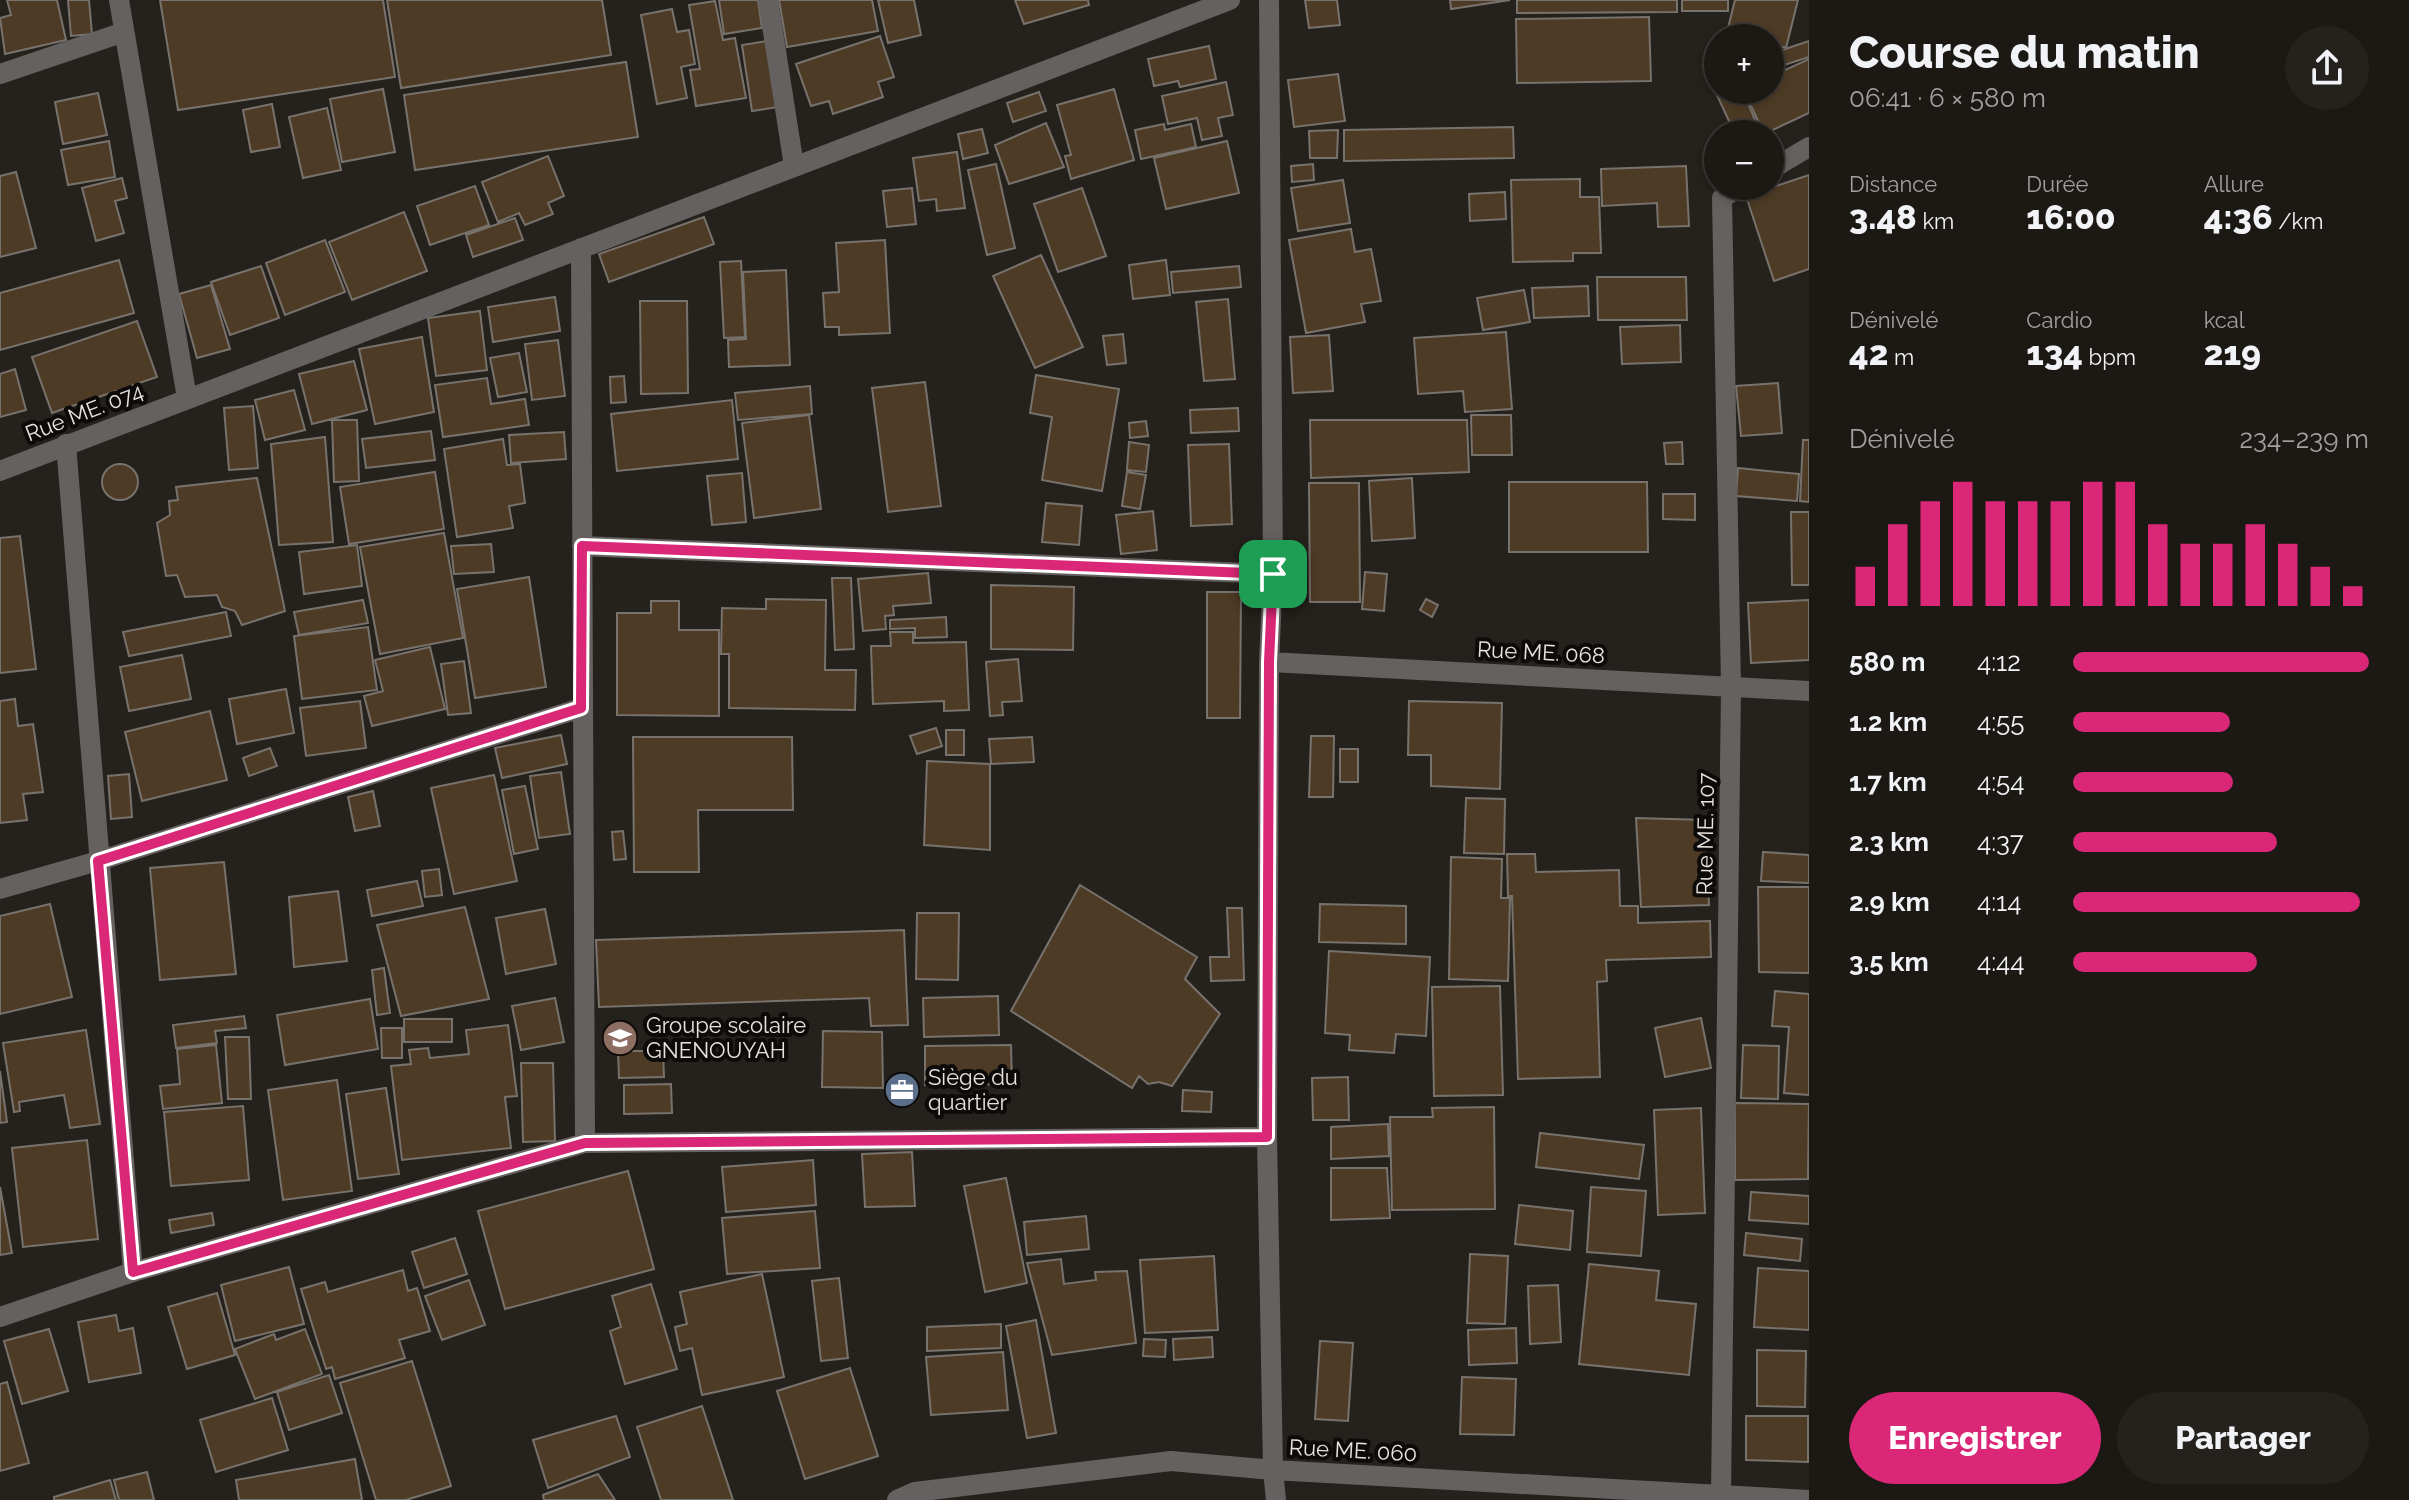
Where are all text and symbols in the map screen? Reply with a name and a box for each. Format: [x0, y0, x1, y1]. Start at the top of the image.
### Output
map controls [1704, 24, 1784, 200]
button: + [1704, 24, 1784, 104]
button: share [2285, 26, 2369, 110]
text: Course du matin [1849, 27, 2200, 78]
text: 06:41 · 6 × 580 m [1849, 83, 2046, 113]
button: − [1704, 120, 1784, 200]
text: Distance [1849, 171, 1937, 197]
text: Durée [2026, 171, 2088, 197]
text: Allure [2204, 171, 2264, 197]
text: 3.48 [1849, 197, 1917, 237]
text: 16:00 [2026, 197, 2116, 237]
text: 4:36 [2204, 197, 2273, 237]
text: km [1917, 208, 1954, 234]
text: /km [2273, 208, 2323, 234]
text: Dénivelé [1849, 307, 1938, 333]
text: Cardio [2026, 307, 2092, 333]
text: kcal [2204, 307, 2245, 333]
text: 42 [1849, 333, 1888, 373]
text: 134 [2026, 333, 2083, 373]
text: 219 [2204, 333, 2261, 373]
text: m [1888, 344, 1914, 370]
text: bpm [2083, 344, 2136, 370]
street label: Rue ME. 074 [21, 378, 147, 446]
text: Dénivelé [1849, 424, 1955, 454]
text: 234–239 m [2240, 424, 2369, 454]
pin [1239, 540, 1307, 608]
icon: arrive [1251, 552, 1295, 596]
street label: Rue ME. 068 [1476, 636, 1606, 668]
text: 580 m [1849, 647, 1926, 677]
text: 4:12 [1977, 647, 2021, 677]
text: 1.2 km [1849, 707, 1927, 737]
text: 4:55 [1977, 707, 2024, 737]
text: 1.7 km [1849, 767, 1927, 797]
text: 4:54 [1977, 767, 2024, 797]
street label: Rue ME. 107 [1691, 772, 1719, 896]
text: 2.3 km [1849, 827, 1929, 857]
text: 4:37 [1977, 827, 2024, 857]
text: 2.9 km [1849, 887, 1930, 917]
text: 4:14 [1977, 887, 2021, 917]
text: 3.5 km [1849, 947, 1929, 977]
text: 4:44 [1977, 947, 2024, 977]
place label: Groupe scolaire GNENOUYAH [646, 1012, 806, 1063]
school or university icon: Groupe scolaire GNENOUYAH [601, 1019, 639, 1057]
place label: Siège du quartier [928, 1064, 1018, 1115]
office icon: Siège du quartier [883, 1071, 921, 1109]
button: Enregistrer [1849, 1392, 2101, 1484]
button: Partager [2117, 1392, 2369, 1484]
street label: Rue ME. 060 [1288, 1434, 1418, 1466]

